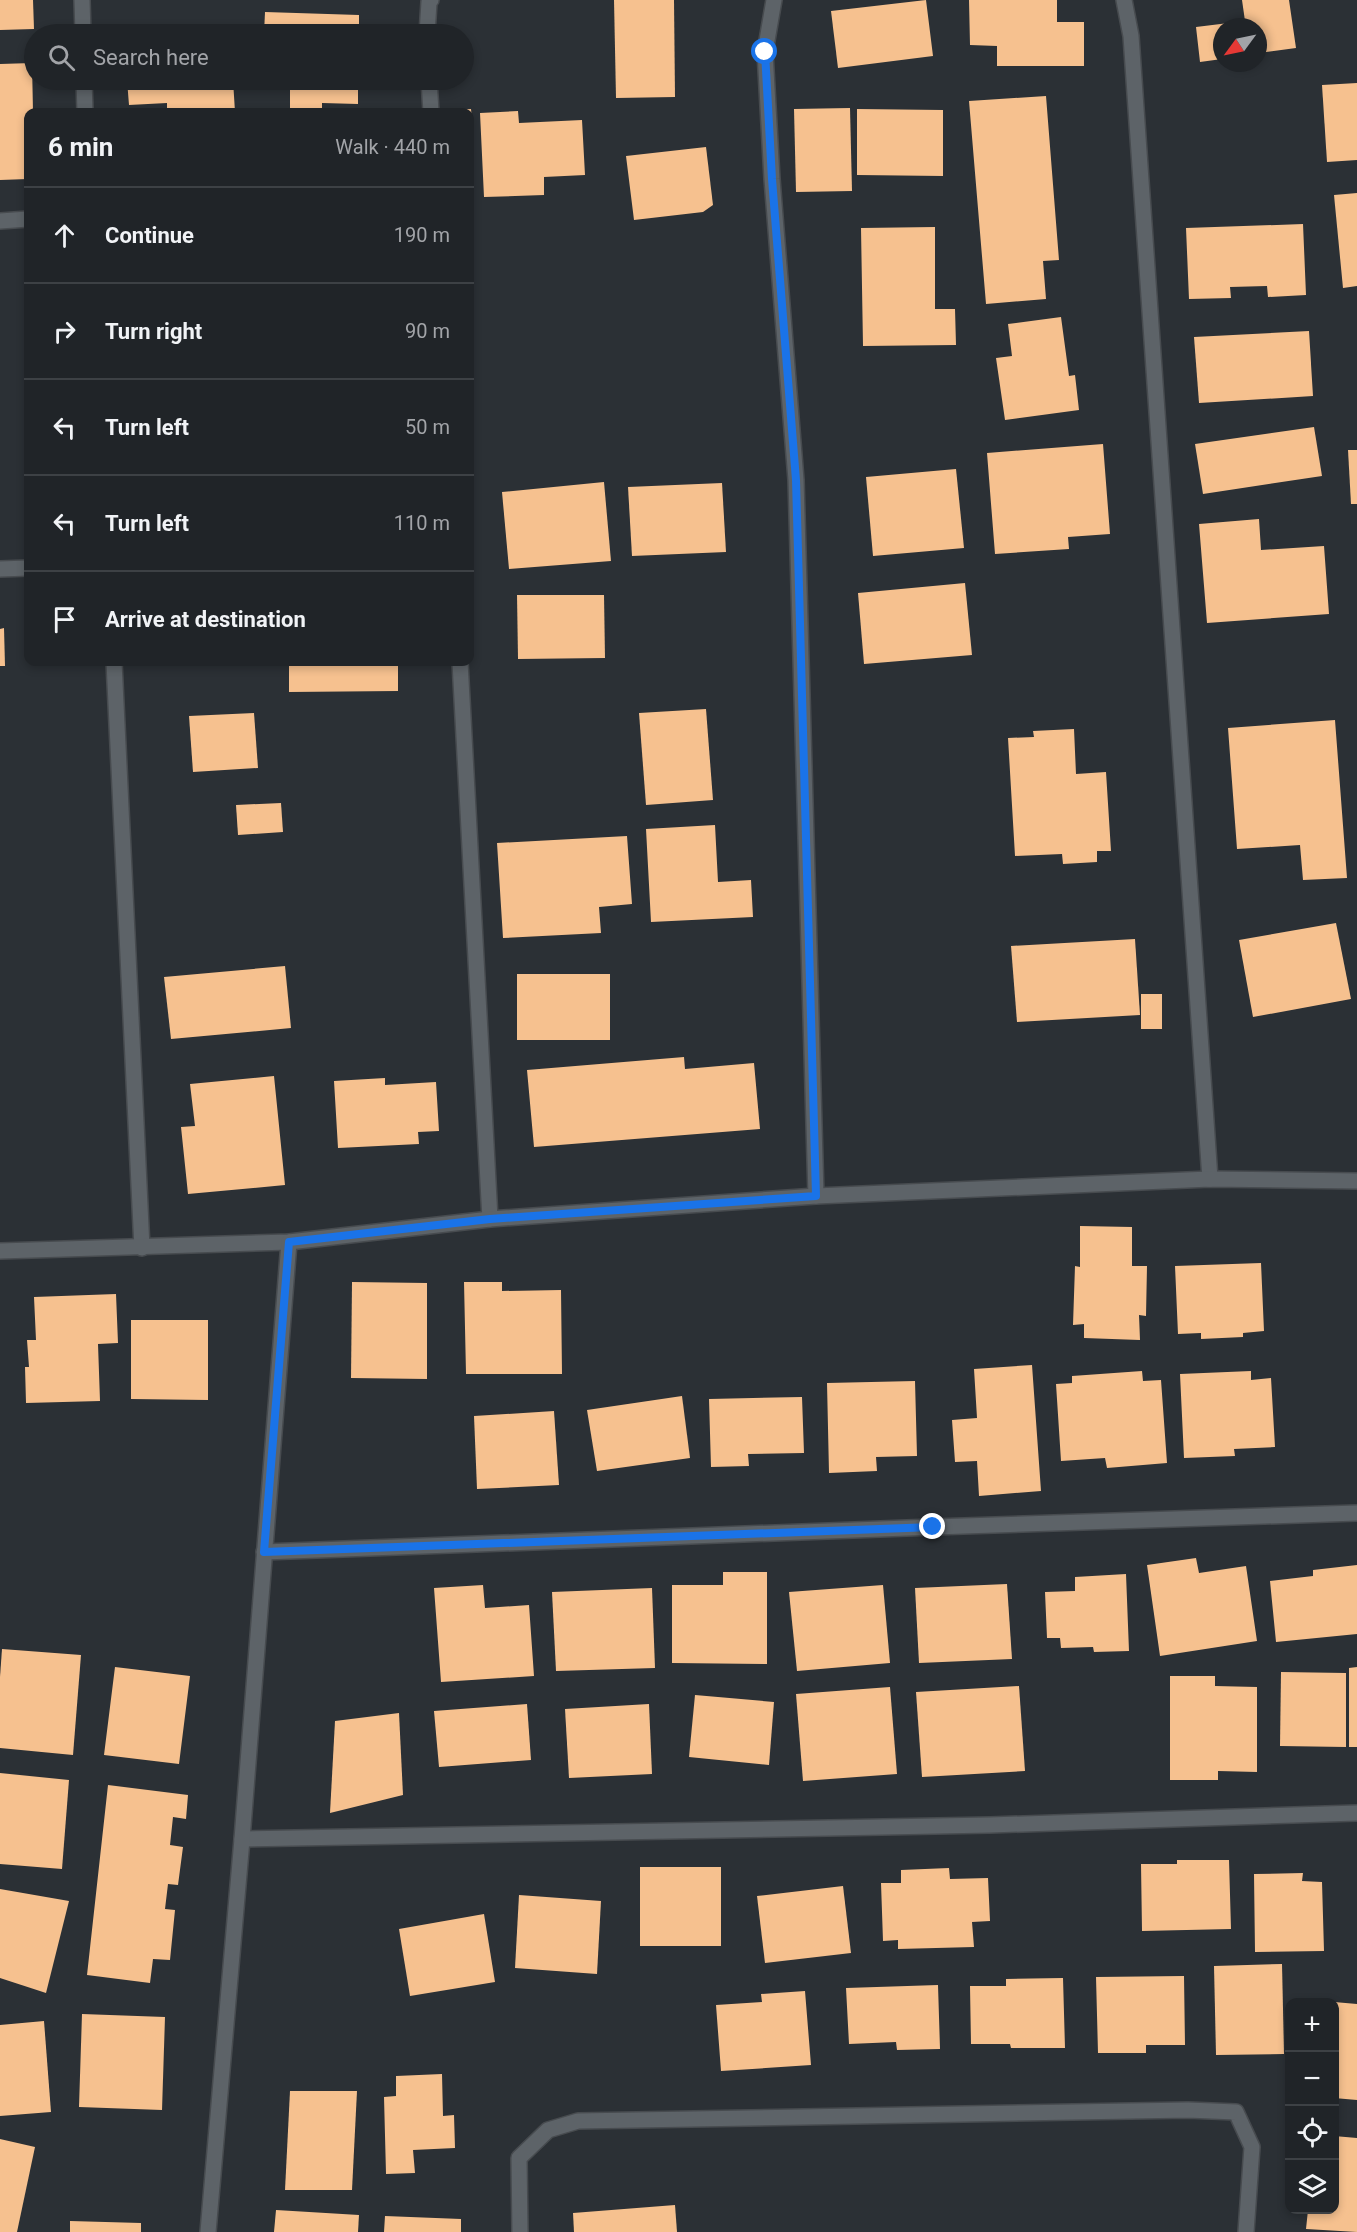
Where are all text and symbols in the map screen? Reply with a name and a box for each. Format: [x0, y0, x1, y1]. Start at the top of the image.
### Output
north arrow [1213, 18, 1267, 72]
search box [24, 24, 474, 90]
route start [751, 38, 777, 64]
icon: search [45, 41, 78, 74]
text: Search here [93, 45, 209, 70]
text: 6 min [48, 132, 113, 162]
text: Walk · 440 m [335, 135, 450, 159]
icon: ahead [48, 219, 81, 252]
text: Continue [105, 223, 194, 248]
text: 190 m [394, 223, 450, 247]
icon: right [48, 315, 81, 348]
text: Turn right [105, 319, 202, 344]
text: 90 m [405, 319, 450, 343]
icon: left [48, 411, 81, 444]
text: Turn left [105, 415, 189, 440]
text: 50 m [405, 415, 450, 439]
icon: left [48, 507, 81, 540]
text: Turn left [105, 511, 189, 536]
text: 110 m [394, 511, 450, 535]
icon: arrive [48, 603, 81, 636]
text: Arrive at destination [105, 607, 306, 632]
route end [919, 1513, 945, 1539]
map controls [1285, 1998, 1339, 2214]
button: + [1285, 1998, 1339, 2052]
button: − [1285, 2052, 1339, 2106]
button: locate [1285, 2106, 1339, 2160]
button: layers [1285, 2160, 1339, 2214]

